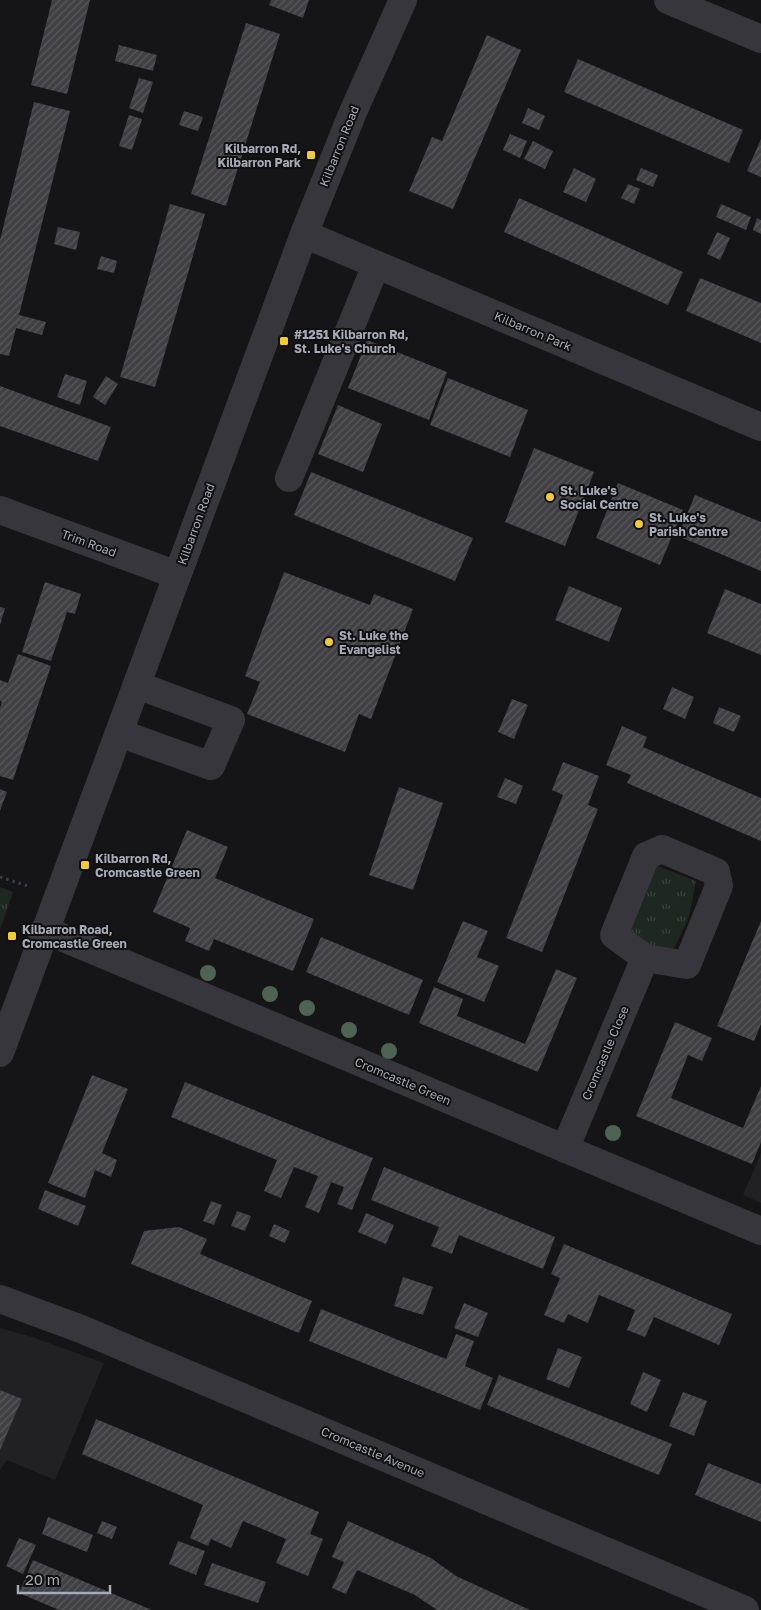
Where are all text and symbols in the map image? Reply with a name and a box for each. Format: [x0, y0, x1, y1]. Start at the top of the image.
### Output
street label: Kilbarron Road [316, 103, 362, 189]
place label: Kilbarron Rd, Kilbarron Park [218, 141, 301, 170]
marker: Kilbarron Rd, Kilbarron Park [305, 149, 317, 161]
street label: Kilbarron Park [492, 308, 574, 354]
place label: #1251 Kilbarron Rd, St. Luke's Church [294, 327, 409, 356]
marker: #1251 Kilbarron Rd, St. Luke's Church [278, 335, 290, 347]
street label: Kilbarron Road [174, 481, 218, 567]
place label: St. Luke's Social Centre [560, 483, 639, 512]
marker: St. Luke's Social Centre [544, 491, 556, 503]
place label: St. Luke's Parish Centre [649, 510, 728, 539]
marker: St. Luke's Parish Centre [633, 518, 645, 530]
street label: Trim Road [60, 526, 118, 560]
place label: St. Luke the Evangelist [339, 628, 409, 657]
marker: St. Luke the Evangelist [323, 636, 335, 648]
place label: Kilbarron Rd, Cromcastle Green [95, 851, 200, 880]
marker: Kilbarron Rd, Cromcastle Green [79, 859, 91, 871]
place label: Kilbarron Road, Cromcastle Green [22, 922, 127, 951]
marker: Kilbarron Road, Cromcastle Green [6, 930, 18, 942]
street label: Cromcastle Close [578, 1004, 632, 1102]
street label: Cromcastle Green [353, 1054, 453, 1108]
street label: Cromcastle Avenue [319, 1423, 427, 1481]
scale bar [18, 1562, 110, 1594]
text: 20 m [25, 1570, 60, 1588]

